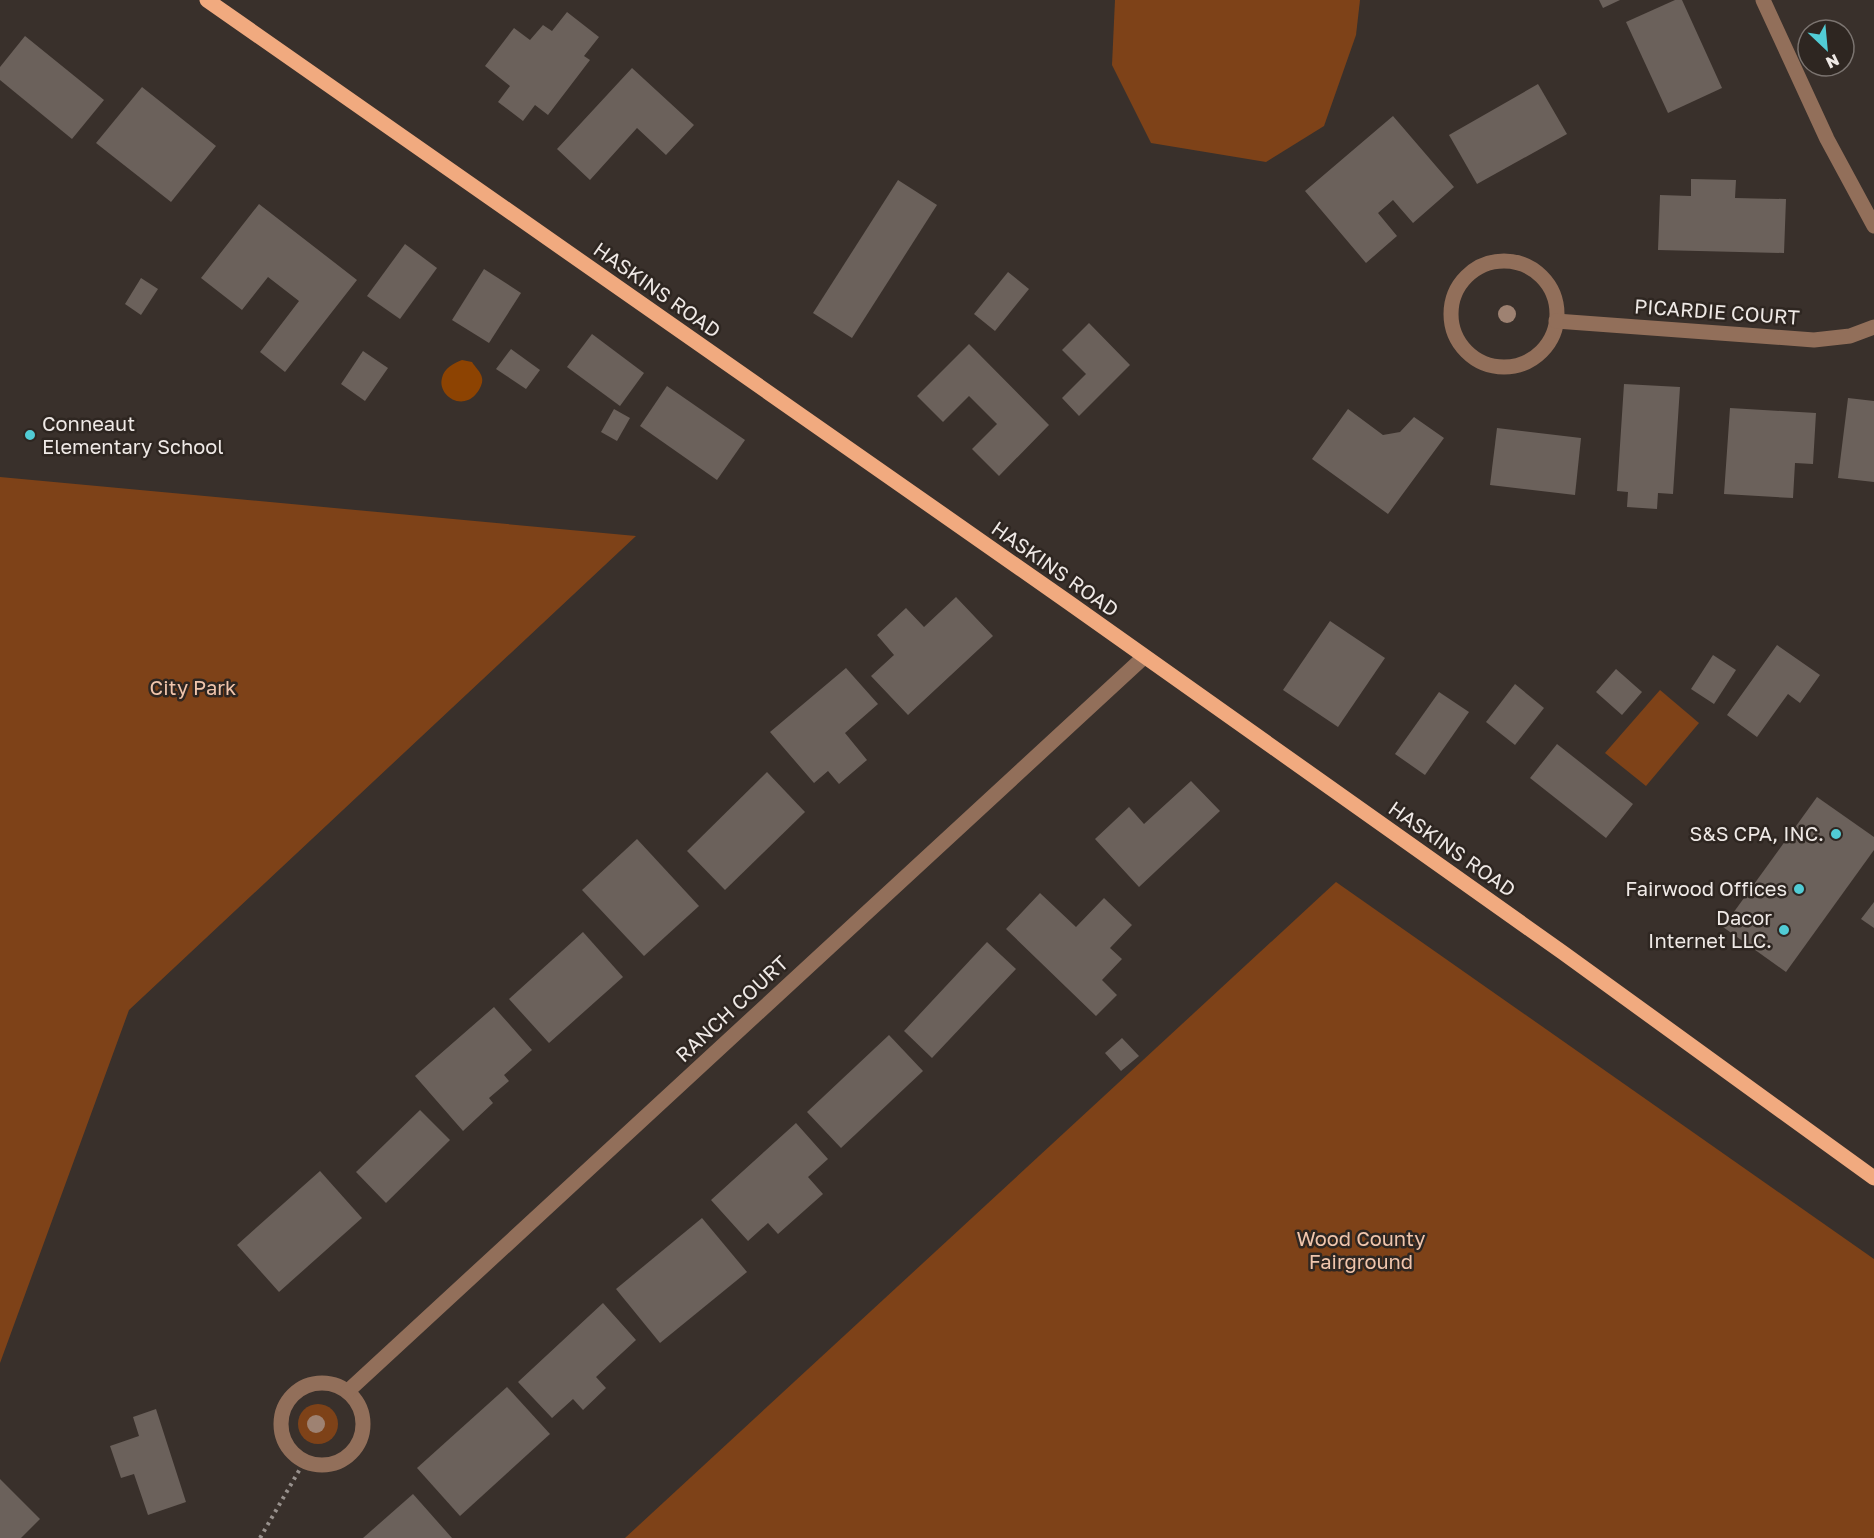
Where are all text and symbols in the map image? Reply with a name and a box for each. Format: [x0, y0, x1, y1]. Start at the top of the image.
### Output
north arrow [1796, 18, 1856, 78]
text: N [1823, 50, 1842, 73]
street label: HASKINS ROAD [589, 236, 726, 342]
street label: PICARDIE COURT [1633, 293, 1801, 329]
place label: Conneaut Elementary School [42, 411, 224, 458]
marker: Conneaut Elementary School [23, 428, 37, 442]
street label: HASKINS ROAD [987, 515, 1124, 621]
park label: City Park [150, 675, 236, 699]
street label: HASKINS ROAD [1384, 795, 1521, 901]
place label: S&S CPA, INC. [1690, 821, 1824, 845]
marker: S&S CPA, INC. [1829, 827, 1843, 841]
place label: Fairwood Offices [1625, 876, 1787, 900]
marker: Fairwood Offices [1792, 882, 1806, 896]
place label: Dacor Internet LLC. [1648, 905, 1772, 952]
marker: Dacor Internet LLC. [1777, 923, 1791, 937]
street label: RANCH COURT [670, 950, 792, 1066]
park label: Wood County Fairground [1296, 1226, 1426, 1273]

